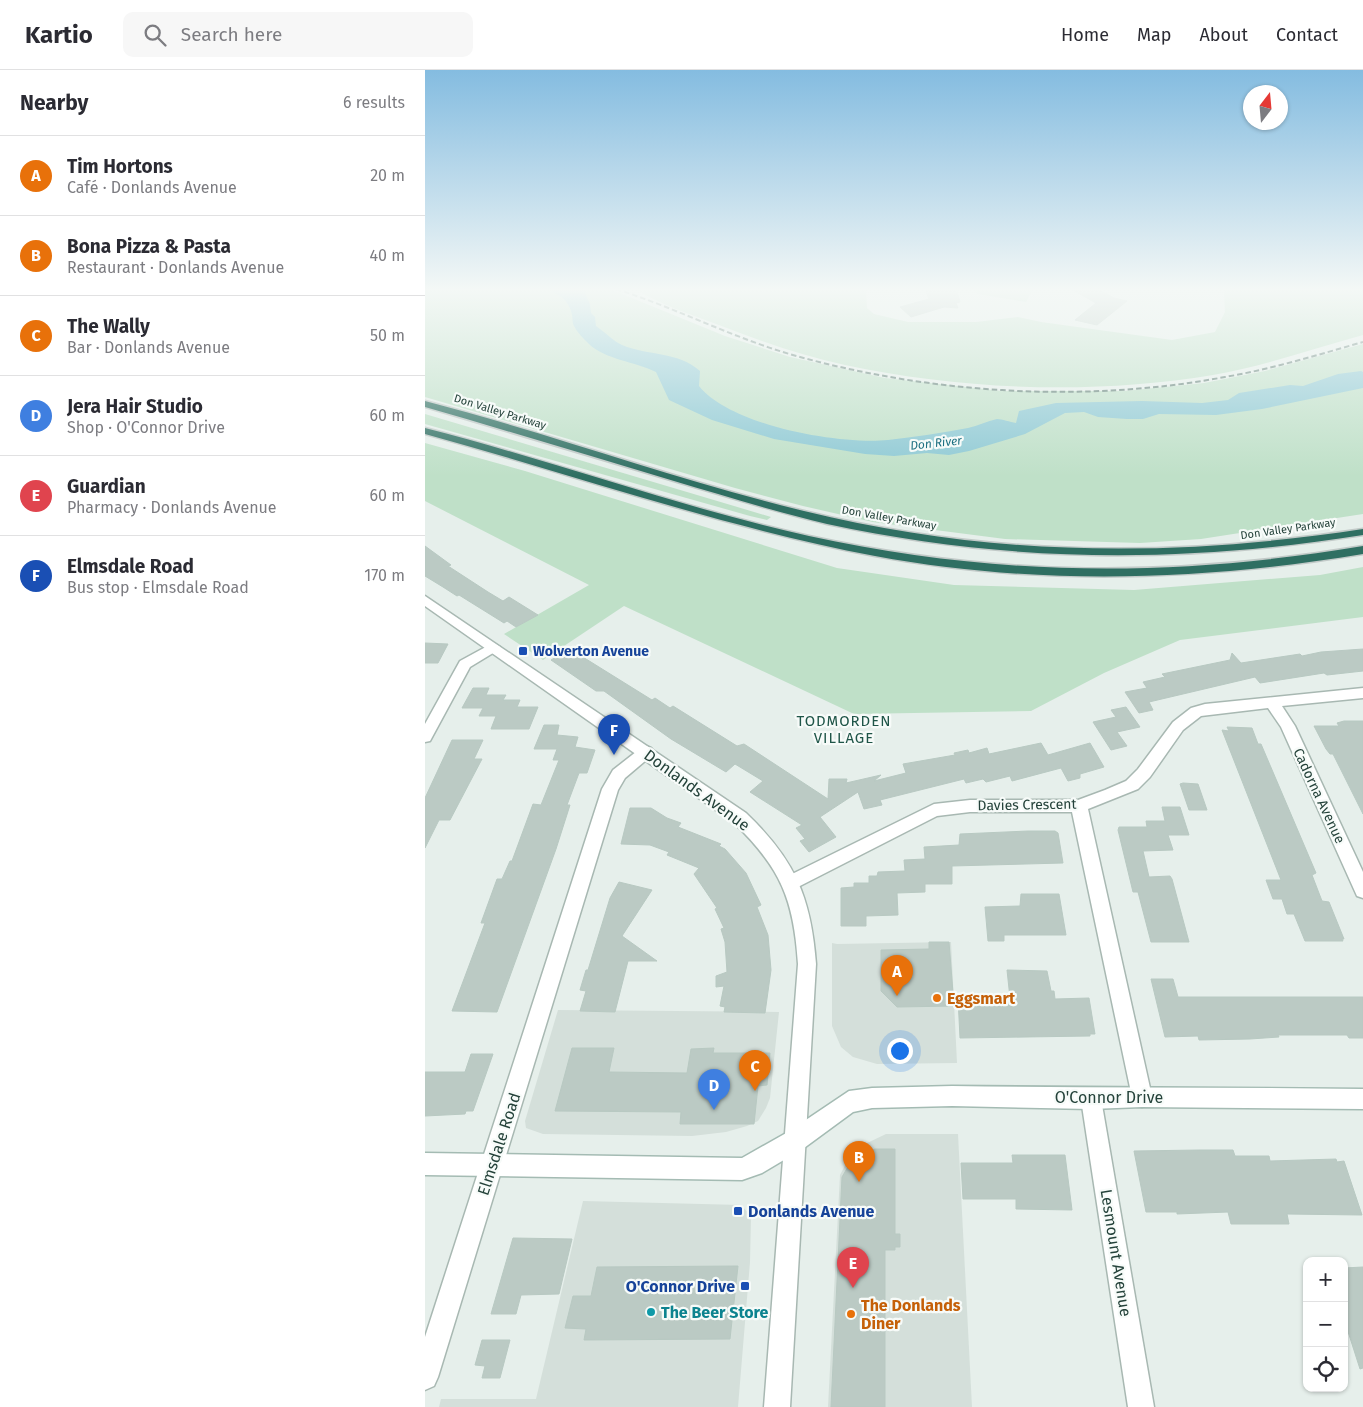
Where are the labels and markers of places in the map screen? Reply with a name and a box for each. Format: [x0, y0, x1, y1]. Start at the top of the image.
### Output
place label: Wolverton Avenue [533, 643, 649, 660]
marker: Wolverton Avenue [517, 645, 529, 657]
pin: F [598, 714, 630, 755]
pin: A [881, 955, 913, 996]
place label: Eggsmart [947, 989, 1016, 1008]
marker: Eggsmart [931, 992, 943, 1004]
pin: C [739, 1050, 771, 1091]
pin: D [698, 1069, 730, 1110]
pin: B [843, 1141, 875, 1182]
place label: Donlands Avenue [748, 1202, 875, 1221]
marker: Donlands Avenue [732, 1205, 744, 1217]
pin: E [837, 1247, 869, 1288]
place label: O'Connor Drive [626, 1277, 735, 1296]
marker: O'Connor Drive [739, 1280, 751, 1292]
place label: The Donlands Diner [861, 1296, 961, 1333]
place label: The Beer Store [661, 1303, 769, 1322]
marker: The Beer Store [645, 1306, 657, 1318]
marker: The Donlands Diner [845, 1308, 857, 1320]

